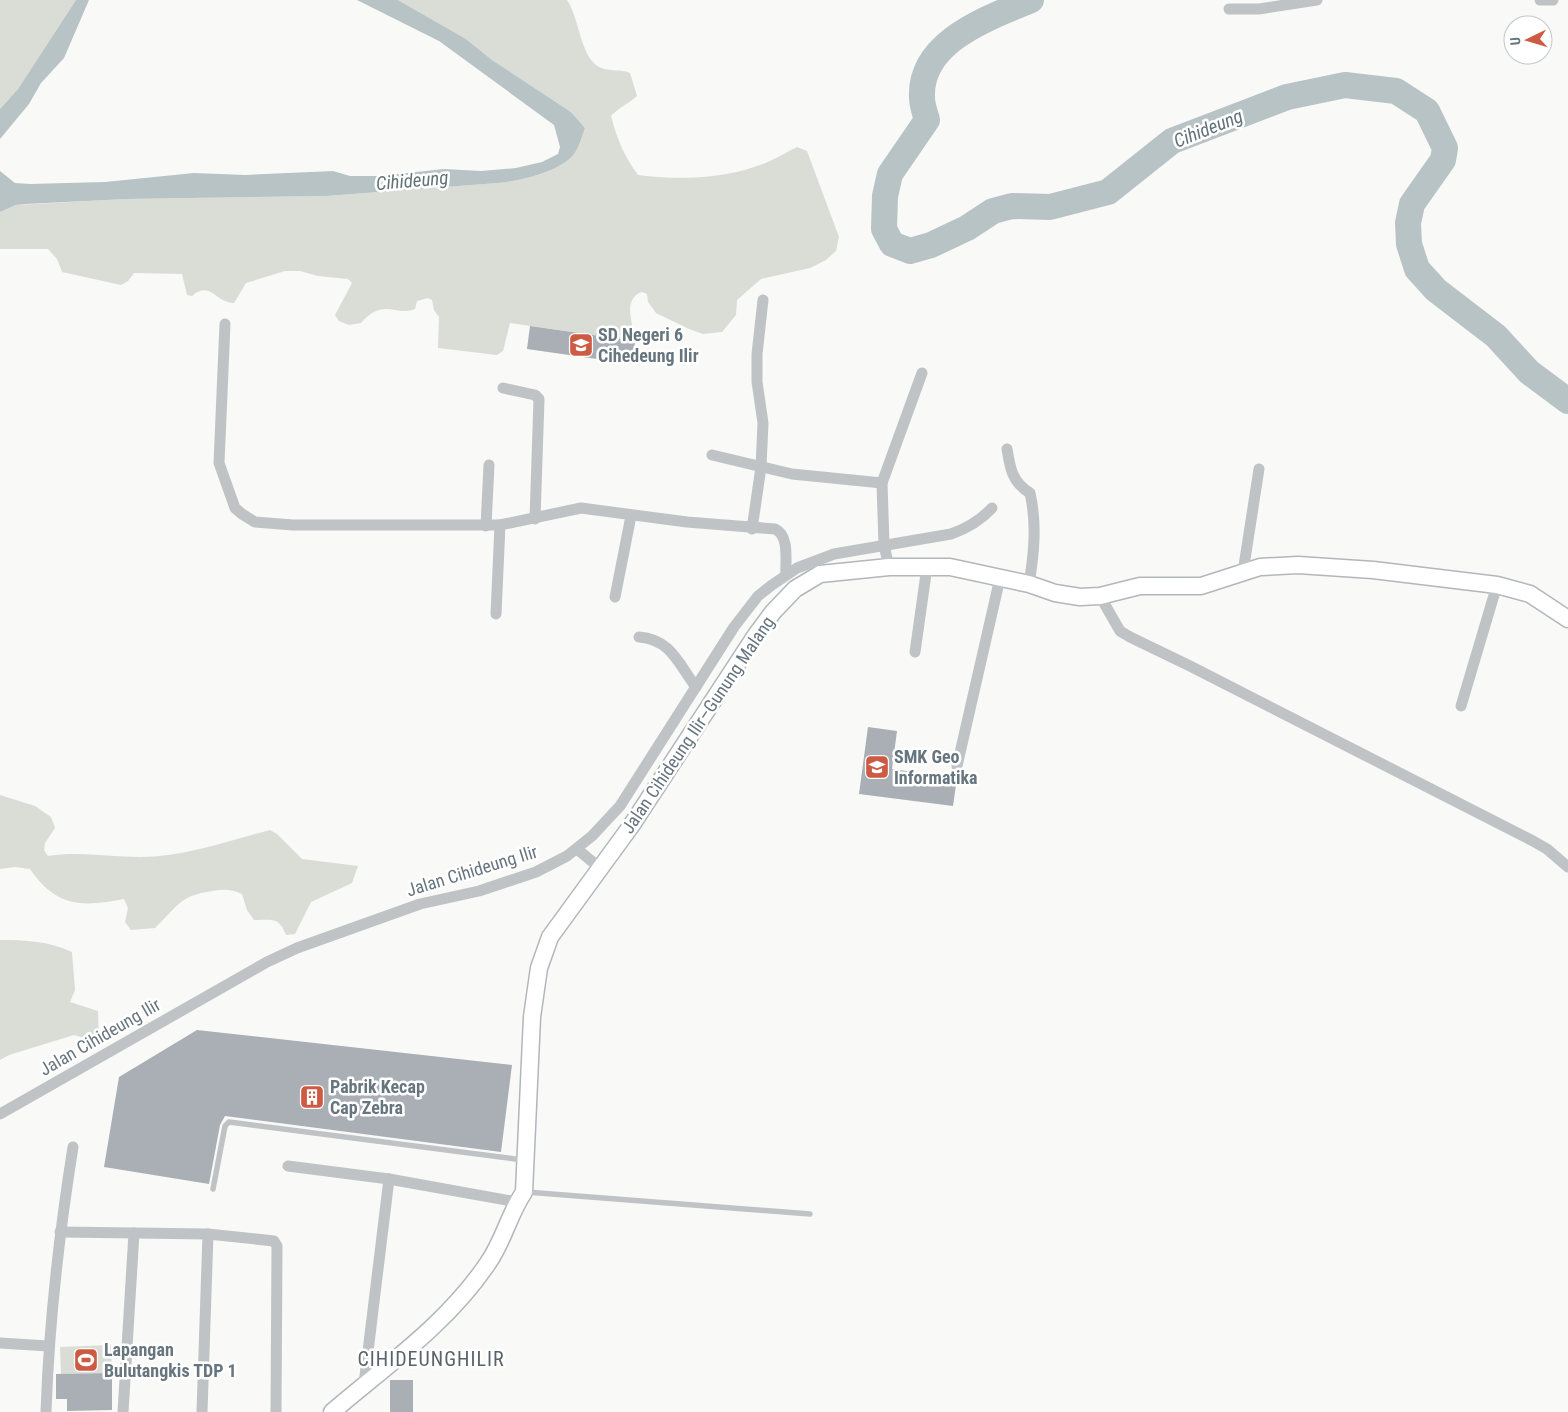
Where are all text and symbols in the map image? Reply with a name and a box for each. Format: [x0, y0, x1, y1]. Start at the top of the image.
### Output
north arrow [1503, 15, 1553, 65]
text: U [1507, 36, 1523, 46]
water label: Cihideung [1170, 104, 1246, 153]
water label: Cihideung [375, 166, 449, 195]
place label: SD Negeri 6 Cihedeung Ilir [598, 324, 699, 366]
school or university icon: SD Negeri 6 Cihedeung Ilir [568, 332, 594, 358]
street label: Jalan Cihideung Ilir–Gunung Malang [617, 612, 778, 837]
place label: SMK Geo Informatika [894, 746, 978, 788]
school or university icon: SMK Geo Informatika [864, 754, 890, 780]
street label: Jalan Cihideung Ilir [404, 840, 541, 900]
street label: Jalan Cihideung Ilir [36, 993, 164, 1080]
place label: Pabrik Kecap Cap Zebra [330, 1076, 425, 1118]
building icon: Pabrik Kecap Cap Zebra [299, 1084, 325, 1110]
place label: Lapangan Bulutangkis TDP 1 [104, 1339, 237, 1381]
sports icon: Lapangan Bulutangkis TDP 1 [73, 1347, 99, 1373]
district label: CIHIDEUNGHILIR [357, 1347, 505, 1371]

